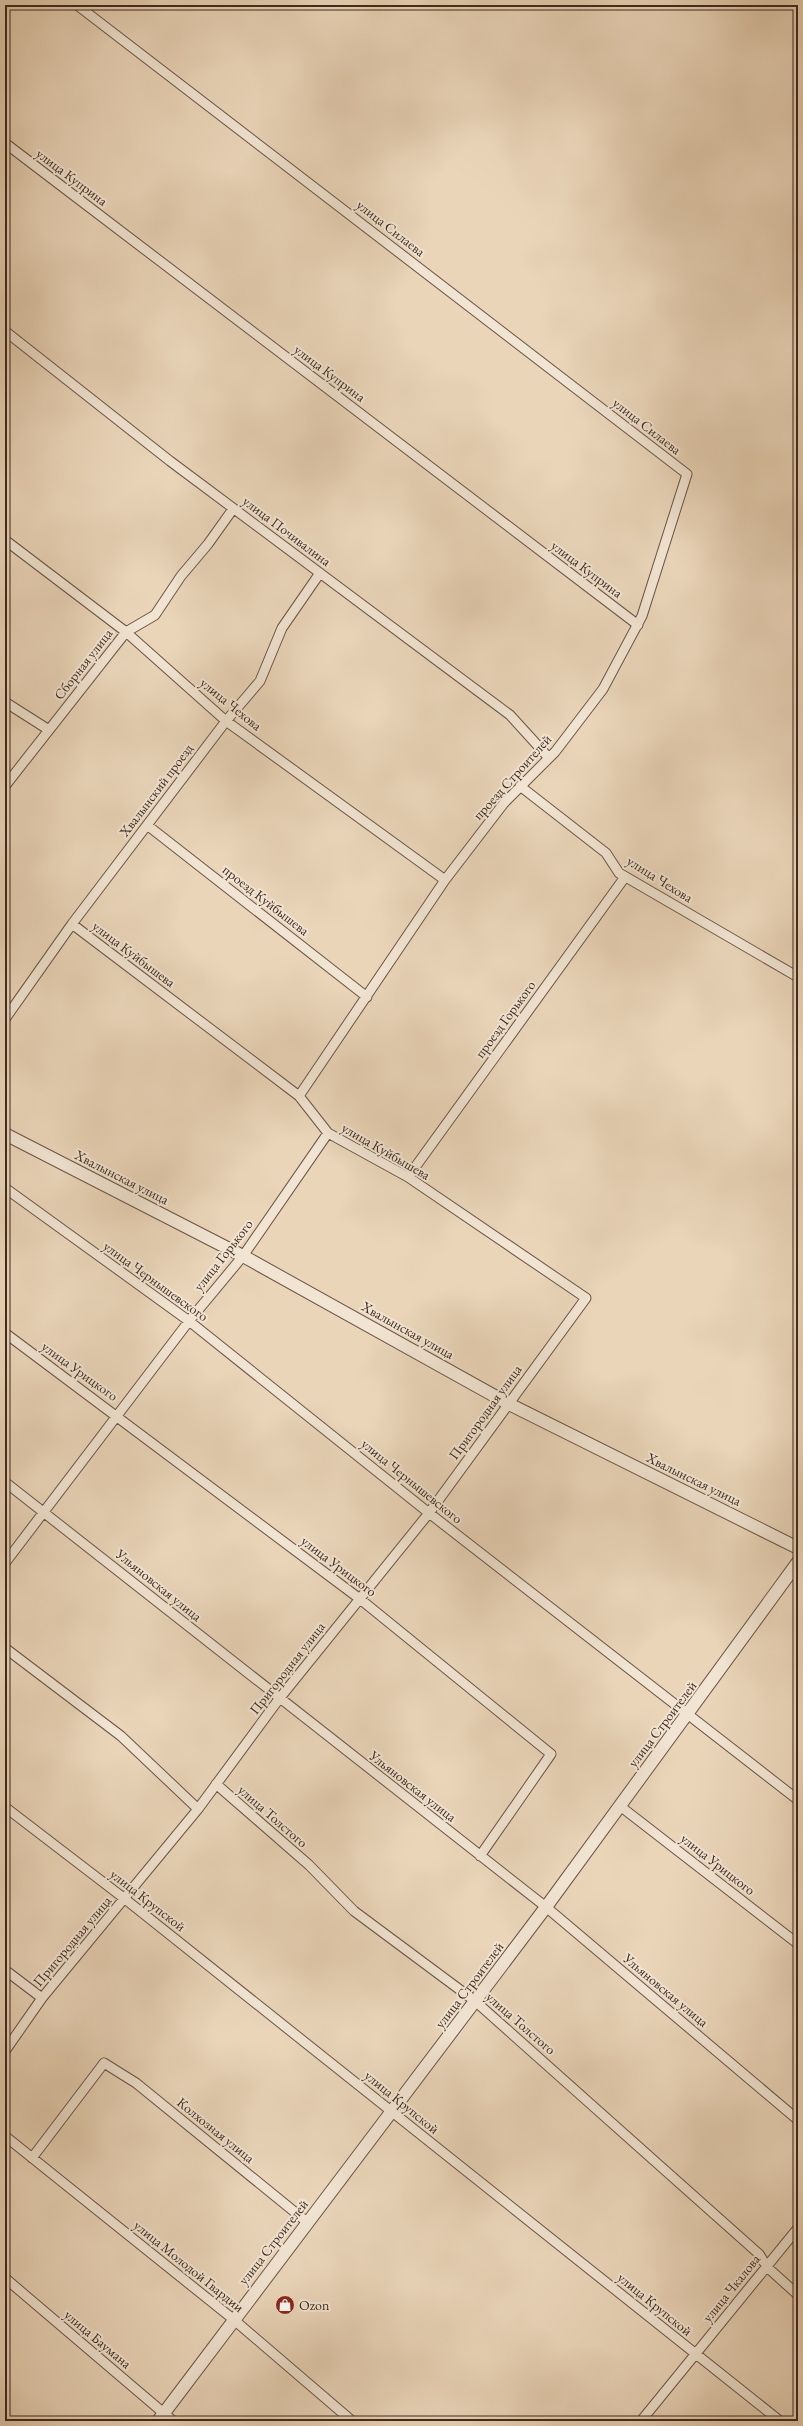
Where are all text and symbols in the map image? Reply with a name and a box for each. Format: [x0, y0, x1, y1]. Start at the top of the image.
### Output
street label: улица Куприна [33, 144, 112, 210]
street label: улица Силаева [353, 196, 429, 261]
street label: улица Куприна [291, 340, 370, 406]
street label: улица Силаева [609, 394, 685, 459]
street label: улица Почивалина [239, 492, 335, 570]
street label: улица Куприна [548, 536, 627, 602]
street label: Сборная улица [50, 624, 117, 703]
street label: улица Чехова [196, 674, 266, 735]
street label: проезд Строителей [469, 730, 556, 824]
street label: Хвалынский проезд [115, 739, 197, 841]
street label: улица Чехова [624, 852, 697, 907]
street label: проезд Куйбышева [219, 861, 313, 940]
street label: улица Куйбышева [89, 917, 179, 991]
street label: проезд Горького [471, 977, 539, 1061]
street label: улица Куйбышева [338, 1118, 434, 1184]
street label: Хвалынская улица [71, 1145, 172, 1209]
street label: улица Горького [189, 1215, 257, 1295]
street label: улица Чернышевского [100, 1237, 212, 1325]
street label: Хвалынская улица [358, 1297, 458, 1363]
street label: улица Урицкого [38, 1337, 122, 1405]
street label: Пригородная улица [445, 1361, 526, 1463]
street label: улица Чернышевского [358, 1435, 466, 1527]
street label: Хвалынская улица [643, 1448, 745, 1510]
street label: улица Урицкого [298, 1532, 381, 1600]
street label: Ульяновская улица [112, 1544, 206, 1625]
street label: Пригородная улица [245, 1618, 329, 1718]
street label: улица Строителей [624, 1677, 701, 1771]
street label: Ульяновская улица [365, 1746, 460, 1826]
street label: улица Толстого [234, 1781, 312, 1851]
street label: улица Урицкого [677, 1829, 759, 1899]
street label: улица Крупской [107, 1865, 190, 1935]
street label: Пригородная улица [29, 1892, 115, 1990]
street label: улица Строителей [431, 1938, 508, 2032]
street label: Ульяновская улица [619, 1949, 713, 2031]
street label: улица Толстого [482, 1988, 560, 2058]
street label: улица Крупской [361, 2066, 444, 2138]
street label: Колхозная улица [174, 2093, 259, 2167]
street label: улица Строителей [234, 2195, 312, 2288]
street label: улица Молодой Гвардии [130, 2216, 248, 2316]
street label: улица Чкалова [698, 2250, 764, 2326]
street label: улица Крупской [614, 2268, 697, 2340]
shop icon: Ozon [274, 2294, 296, 2316]
place label: Ozon [299, 2296, 330, 2314]
street label: улица Баумана [61, 2306, 136, 2373]

